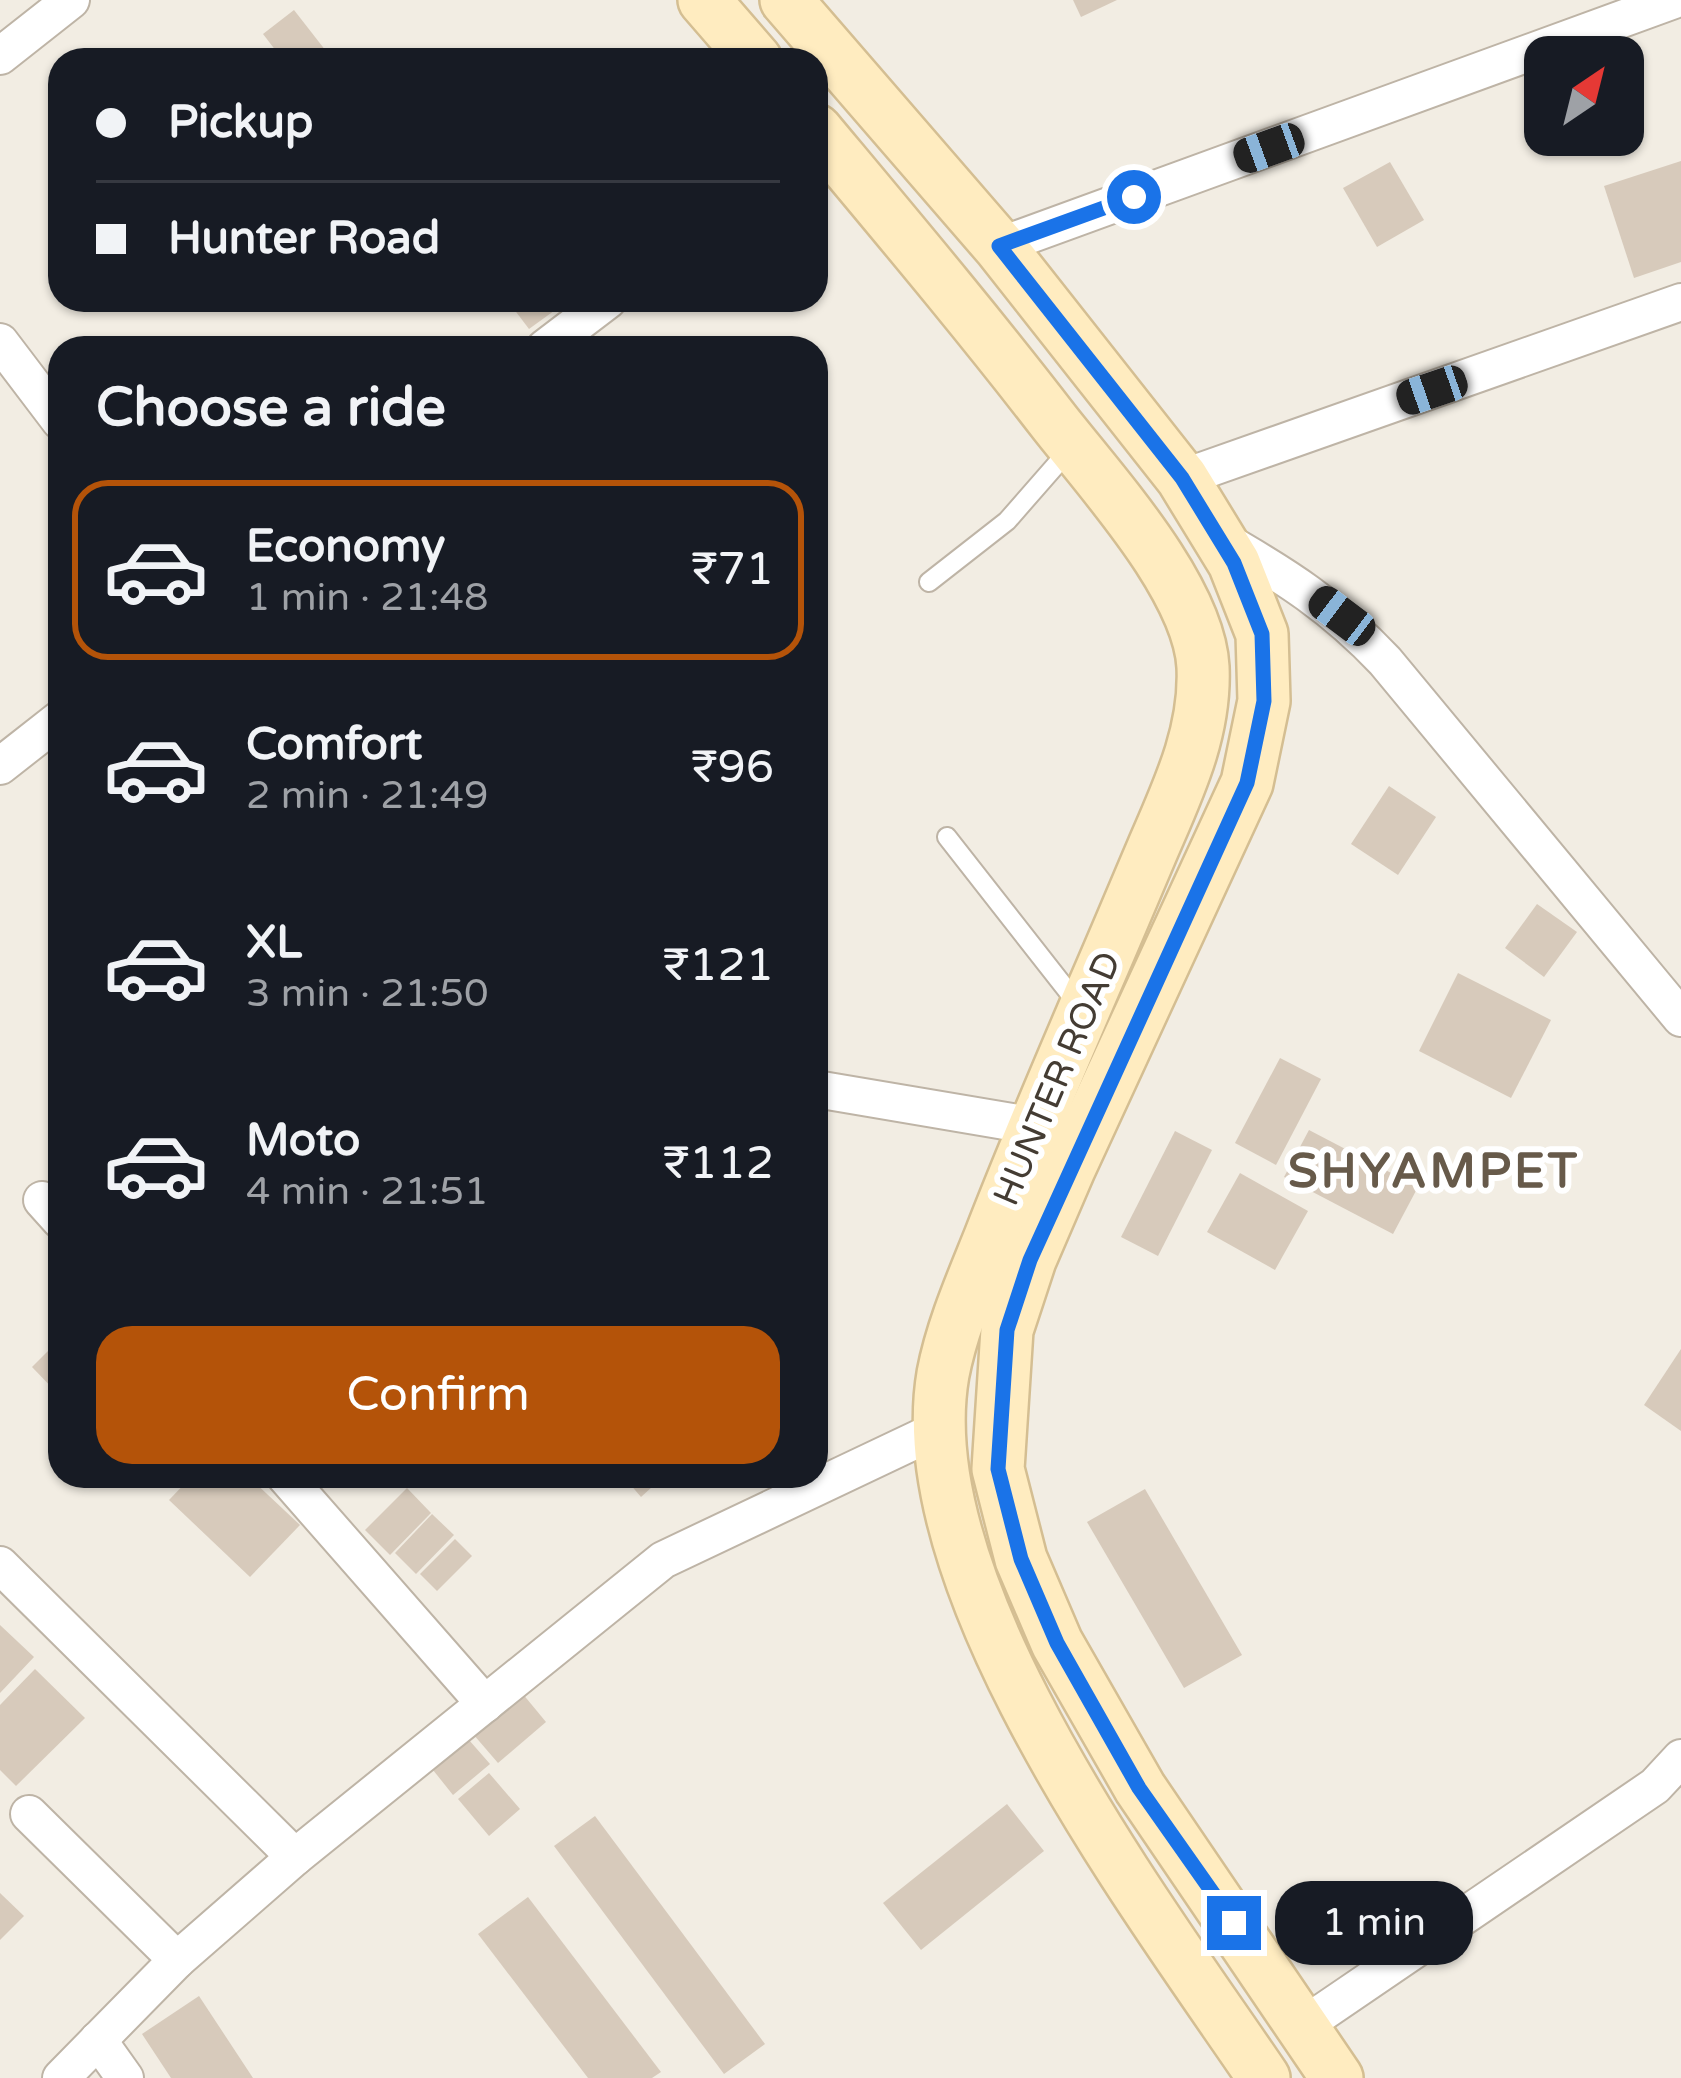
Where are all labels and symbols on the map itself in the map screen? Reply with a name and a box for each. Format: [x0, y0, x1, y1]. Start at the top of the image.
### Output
north arrow [1524, 36, 1644, 156]
car [1229, 119, 1309, 177]
route start [1107, 170, 1161, 224]
car [1392, 361, 1472, 419]
car [1302, 580, 1382, 652]
street label: HUNTER ROAD [985, 945, 1130, 1212]
district label: SHYAMPET [1288, 1143, 1580, 1201]
callout: 1 min [1276, 1881, 1474, 1965]
route end [1207, 1896, 1261, 1950]

